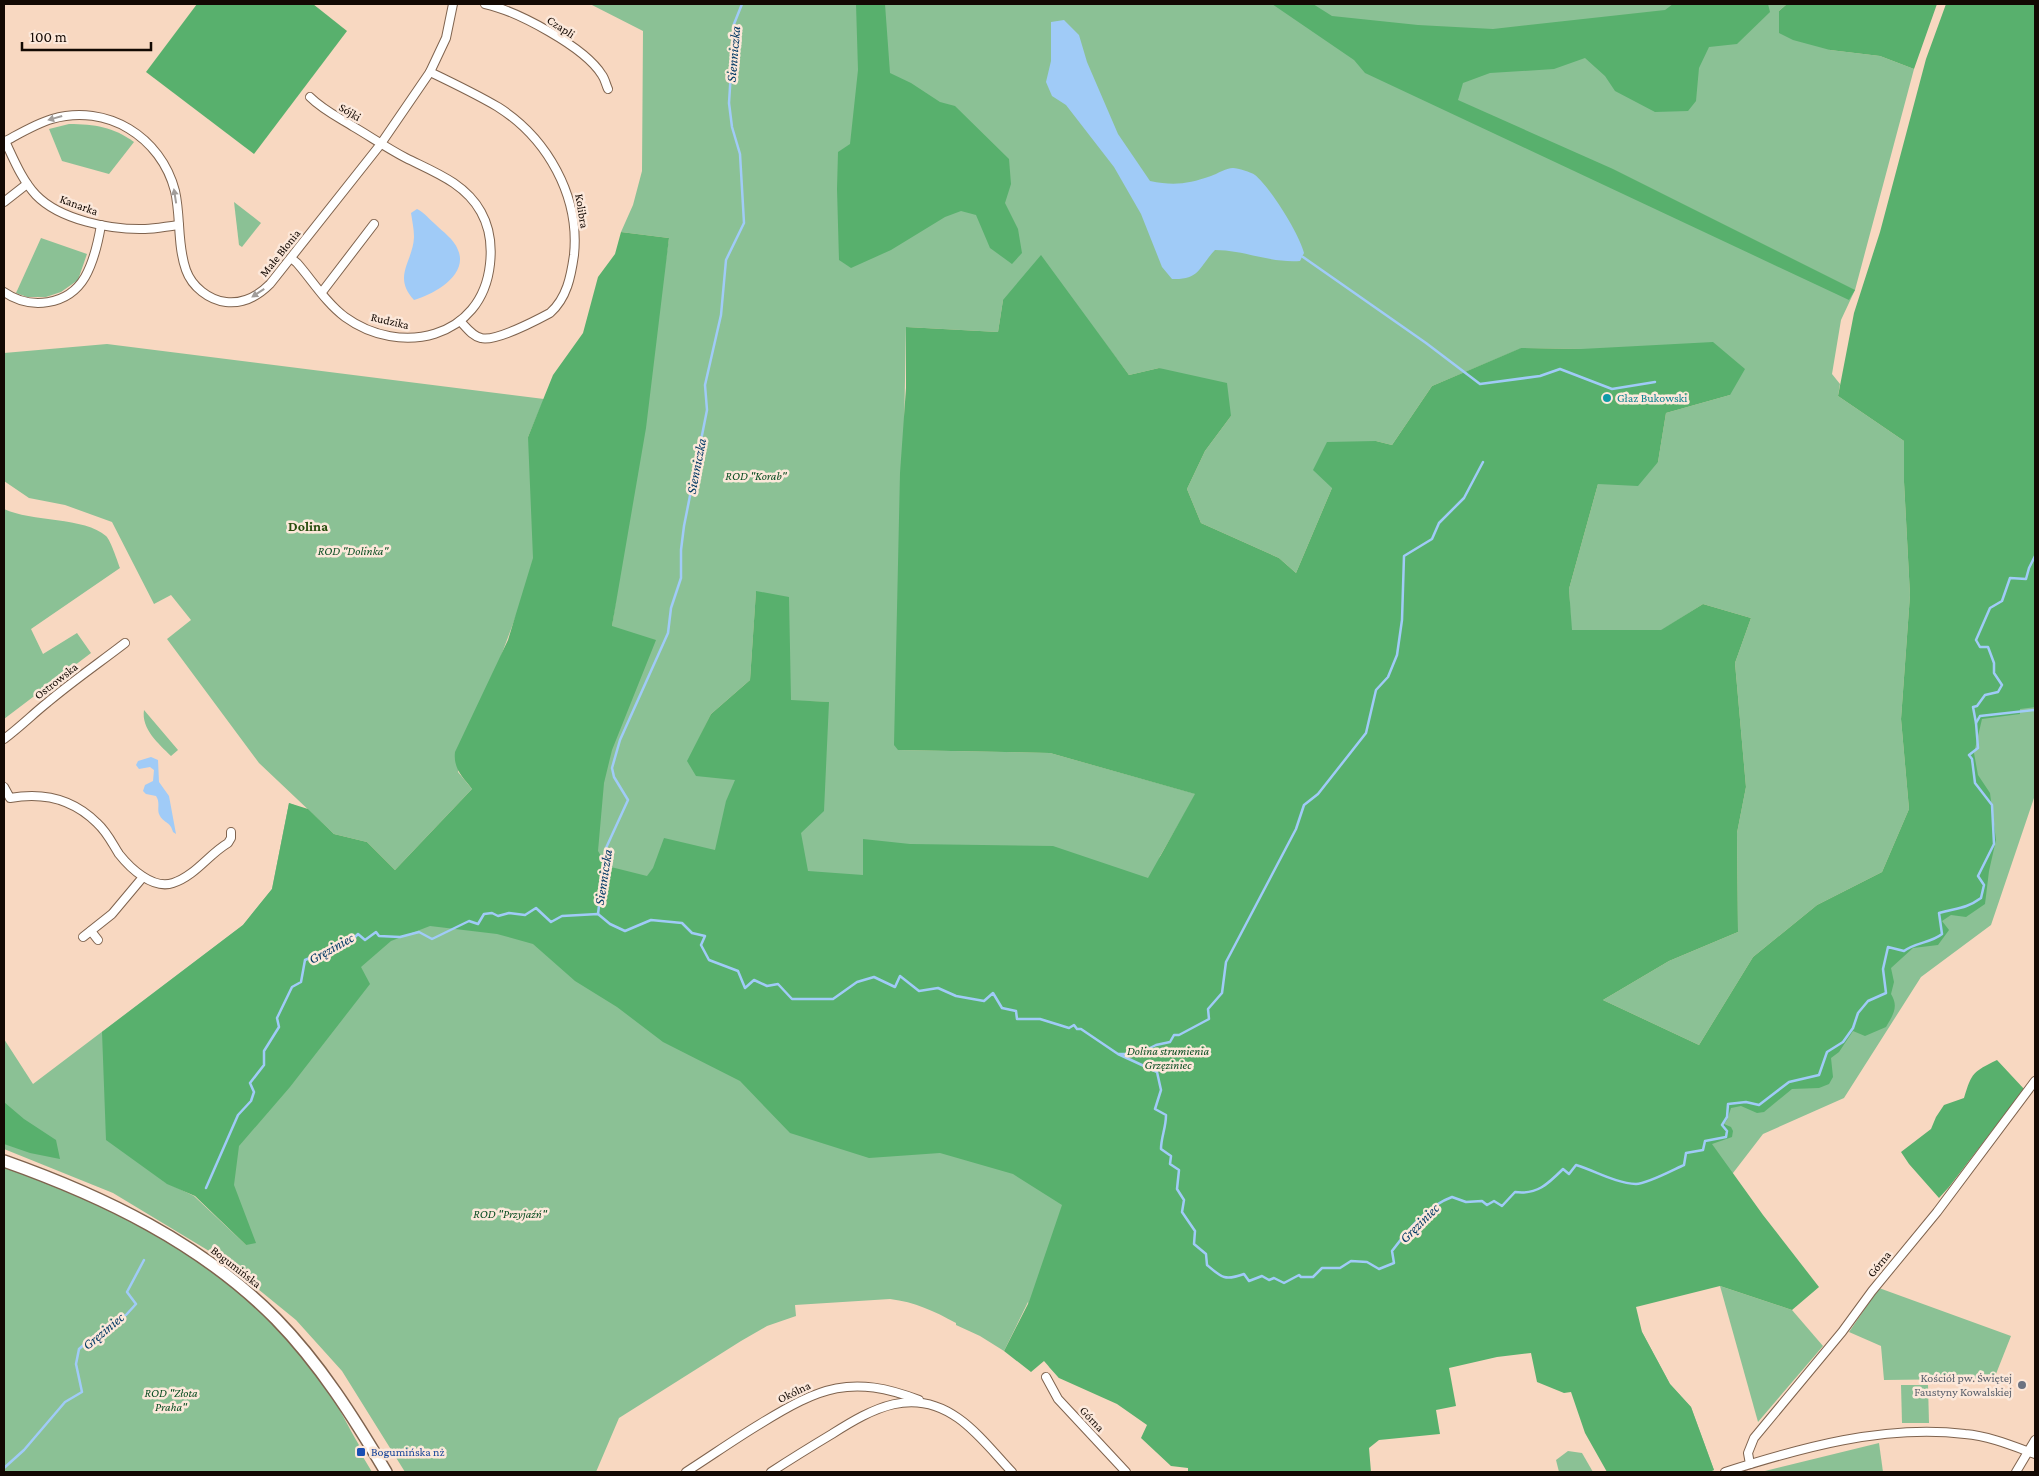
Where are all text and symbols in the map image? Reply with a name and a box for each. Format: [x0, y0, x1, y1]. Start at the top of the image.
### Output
street label: Czapli [544, 13, 578, 41]
scale bar [22, 20, 151, 52]
water label: Sienniczka [723, 25, 743, 83]
text: 100 m [30, 29, 67, 45]
street label: Sójki [336, 100, 364, 124]
one-way arrow [47, 115, 62, 123]
one-way arrow [171, 188, 179, 204]
street label: Kanarka [58, 192, 100, 219]
street label: Kolibra [572, 193, 592, 230]
street label: Małe Błonia [257, 226, 304, 280]
one-way arrow [251, 289, 265, 298]
street label: Rudzika [370, 310, 411, 332]
place label: Głaz Bukowski [1617, 391, 1687, 405]
marker: Głaz Bukowski [1601, 392, 1613, 404]
water label: Sienniczka [683, 436, 709, 495]
park label: ROD "Korab" [725, 469, 788, 483]
district label: Dolina [288, 518, 328, 534]
park label: ROD "Dolinka" [318, 544, 389, 558]
street label: Ostrowska [31, 659, 81, 702]
water label: Sienniczka [591, 847, 615, 906]
water label: Gręziniec [306, 929, 357, 967]
park label: Dolina strumienia Grzęziniec [1127, 1044, 1209, 1072]
water label: Gręziniec [1396, 1199, 1443, 1246]
park label: ROD "Przyjaźń" [473, 1207, 548, 1221]
street label: Bogumińska [208, 1243, 264, 1291]
street label: Górna [1864, 1248, 1894, 1280]
water label: Gręziniec [79, 1308, 128, 1353]
place label: Kościół pw. Świętej Faustyny Kowalskiej [1914, 1371, 2012, 1399]
street label: Okólna [775, 1378, 813, 1406]
marker: Kościół pw. Świętej Faustyny Kowalskiej [2016, 1379, 2028, 1391]
park label: ROD "Złota Praha" [144, 1386, 198, 1414]
street label: Górna [1077, 1403, 1108, 1435]
place label: Bogumińska nż [371, 1445, 445, 1459]
marker: Bogumińska nż [355, 1446, 367, 1458]

